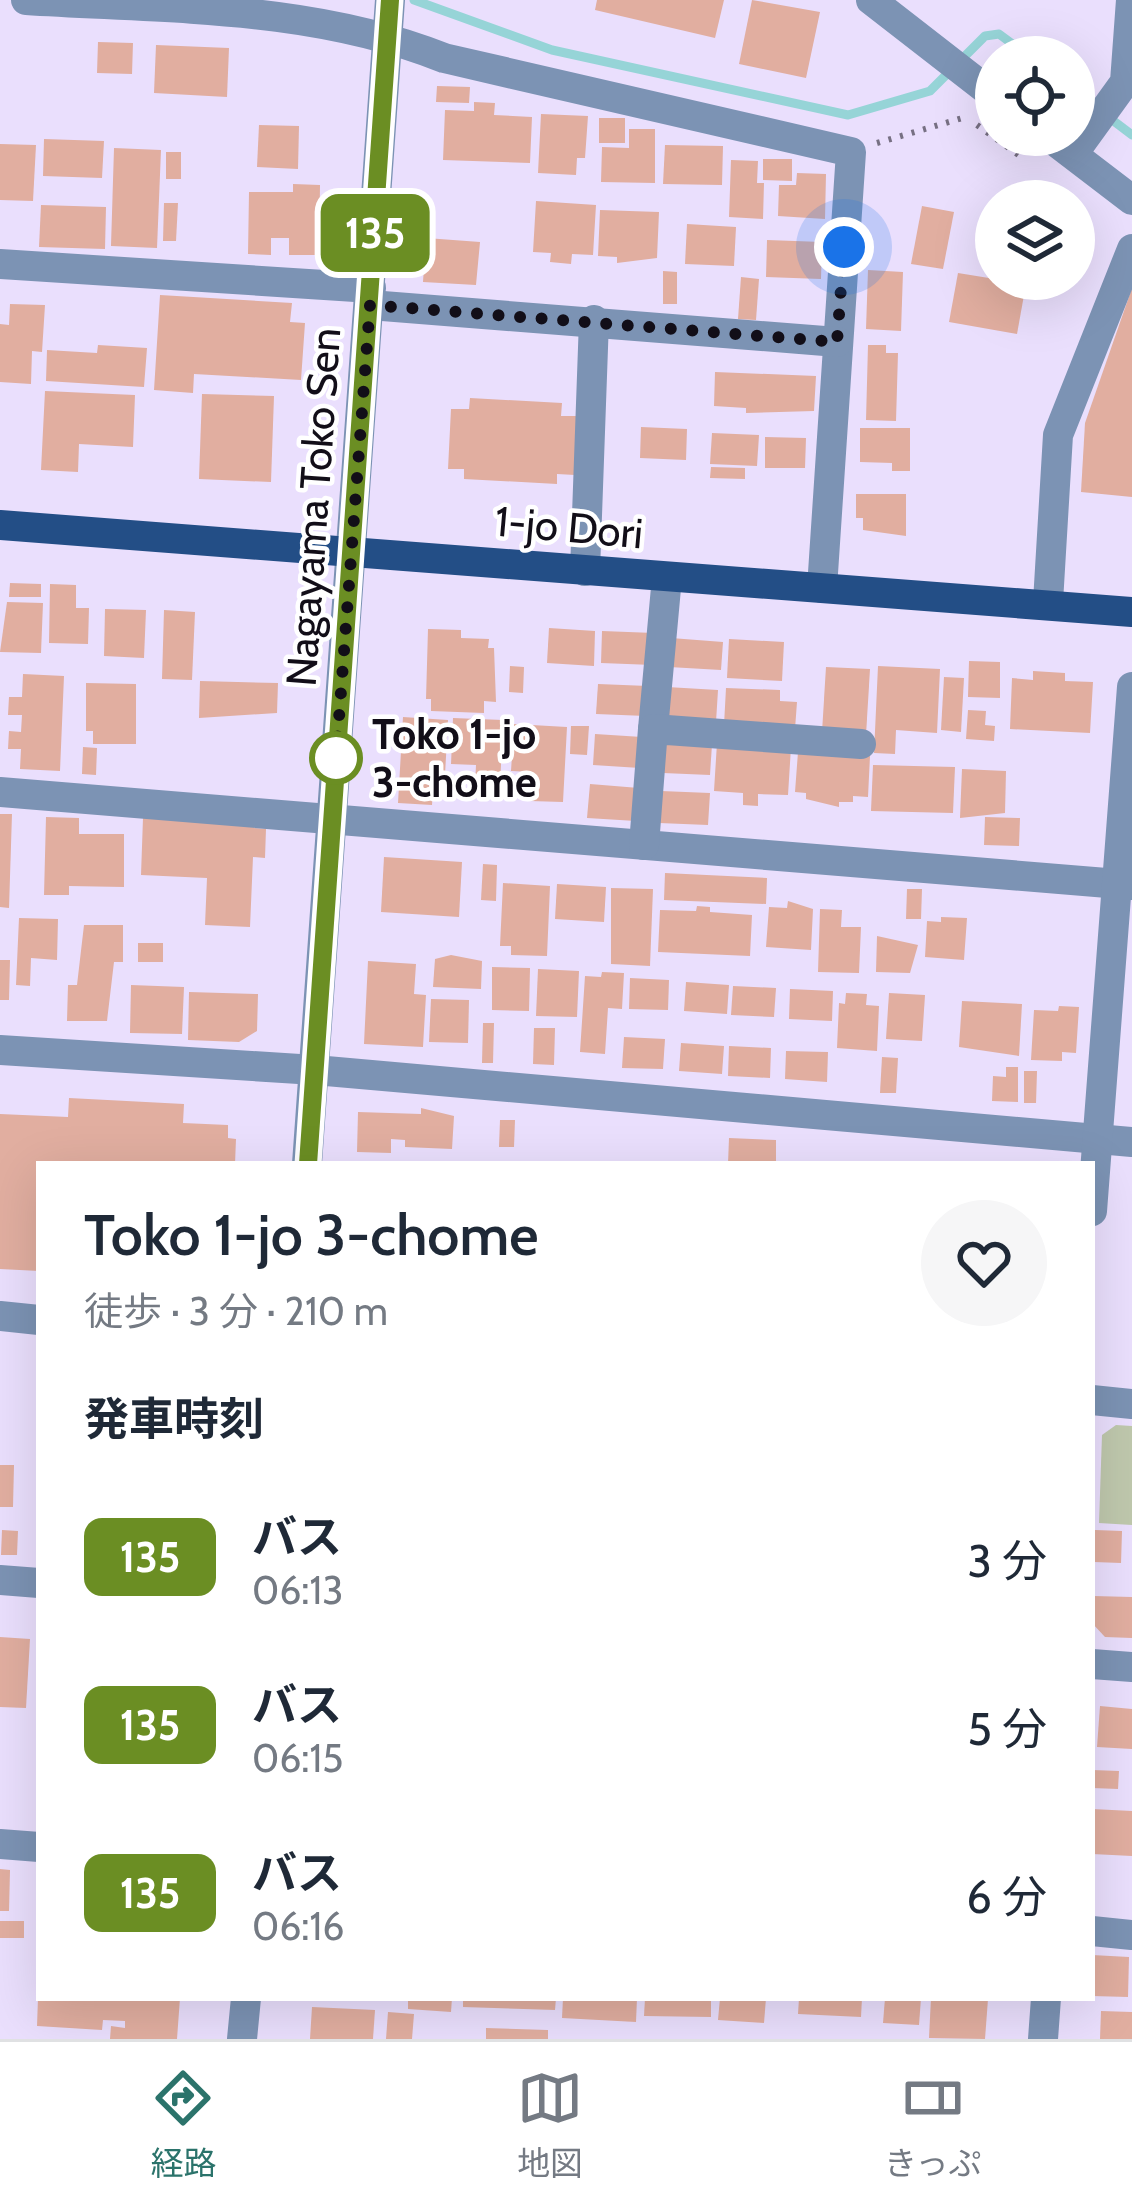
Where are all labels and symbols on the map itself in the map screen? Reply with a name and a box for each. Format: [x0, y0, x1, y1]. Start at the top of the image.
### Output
line badge: 135 [306, 194, 444, 272]
your location [814, 217, 874, 277]
street label: Nagayama Toko Sen [275, 326, 351, 688]
street label: 1-jo Dori [493, 495, 645, 559]
place label: Toko 1-jo 3-chome [372, 708, 537, 808]
marker: Toko 1-jo 3-chome [311, 733, 361, 783]

